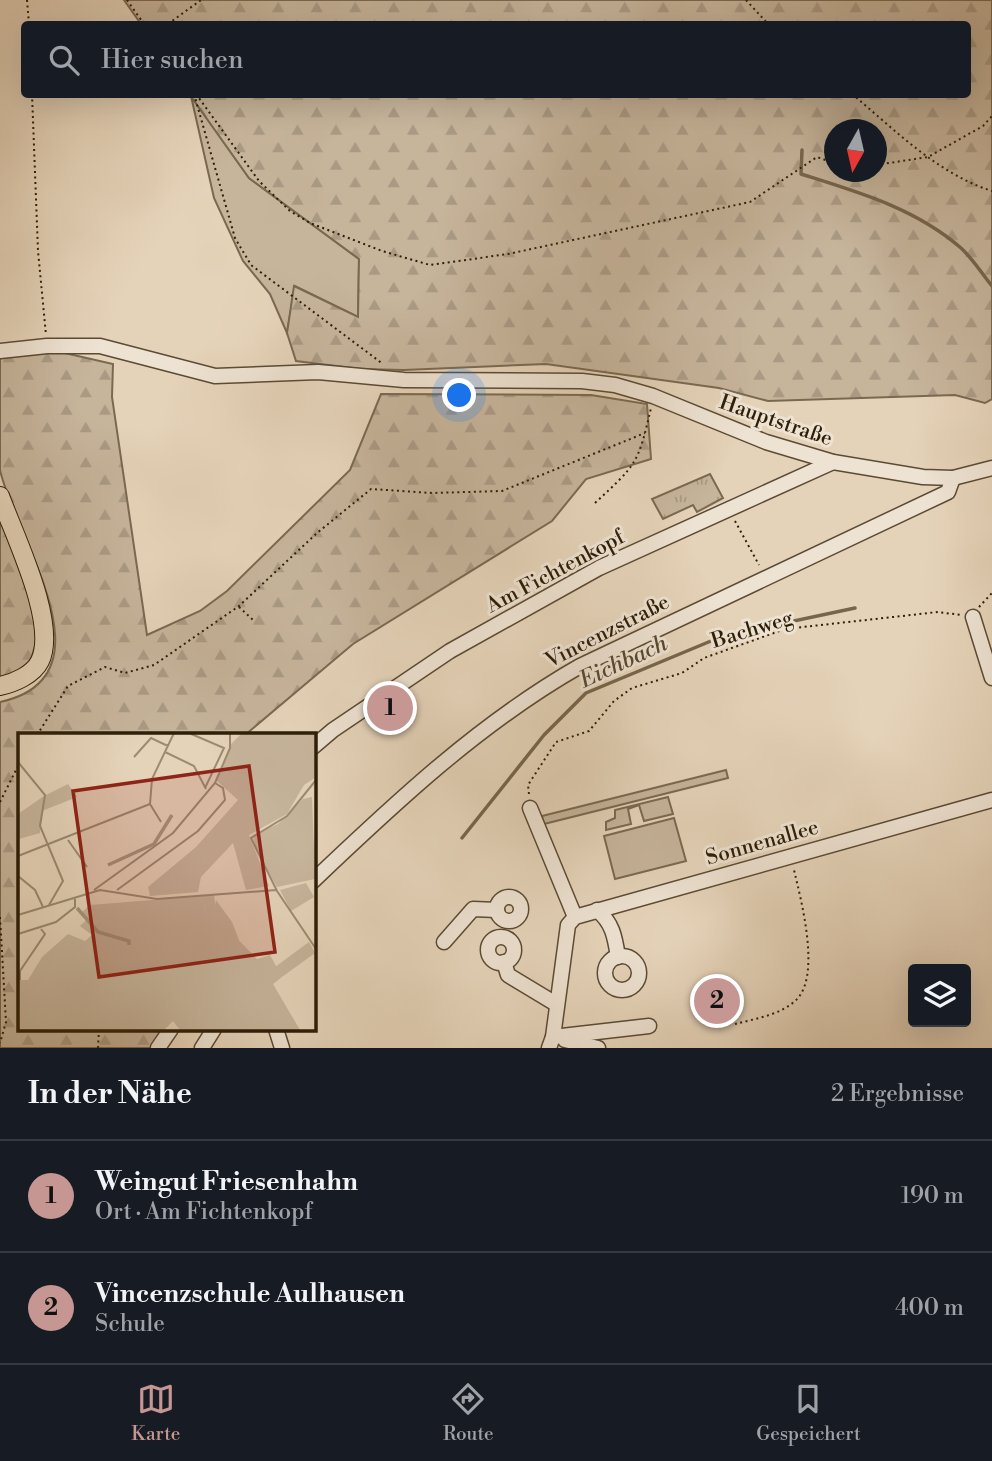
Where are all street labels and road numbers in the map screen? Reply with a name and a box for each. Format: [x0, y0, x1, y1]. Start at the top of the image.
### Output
street label: Hauptstraße [716, 389, 836, 452]
street label: Am Fichtenkopf [481, 524, 630, 620]
street label: Vincenzstraße [540, 589, 674, 675]
street label: Bachweg [707, 605, 796, 655]
street label: Sonnenallee [703, 814, 822, 871]

